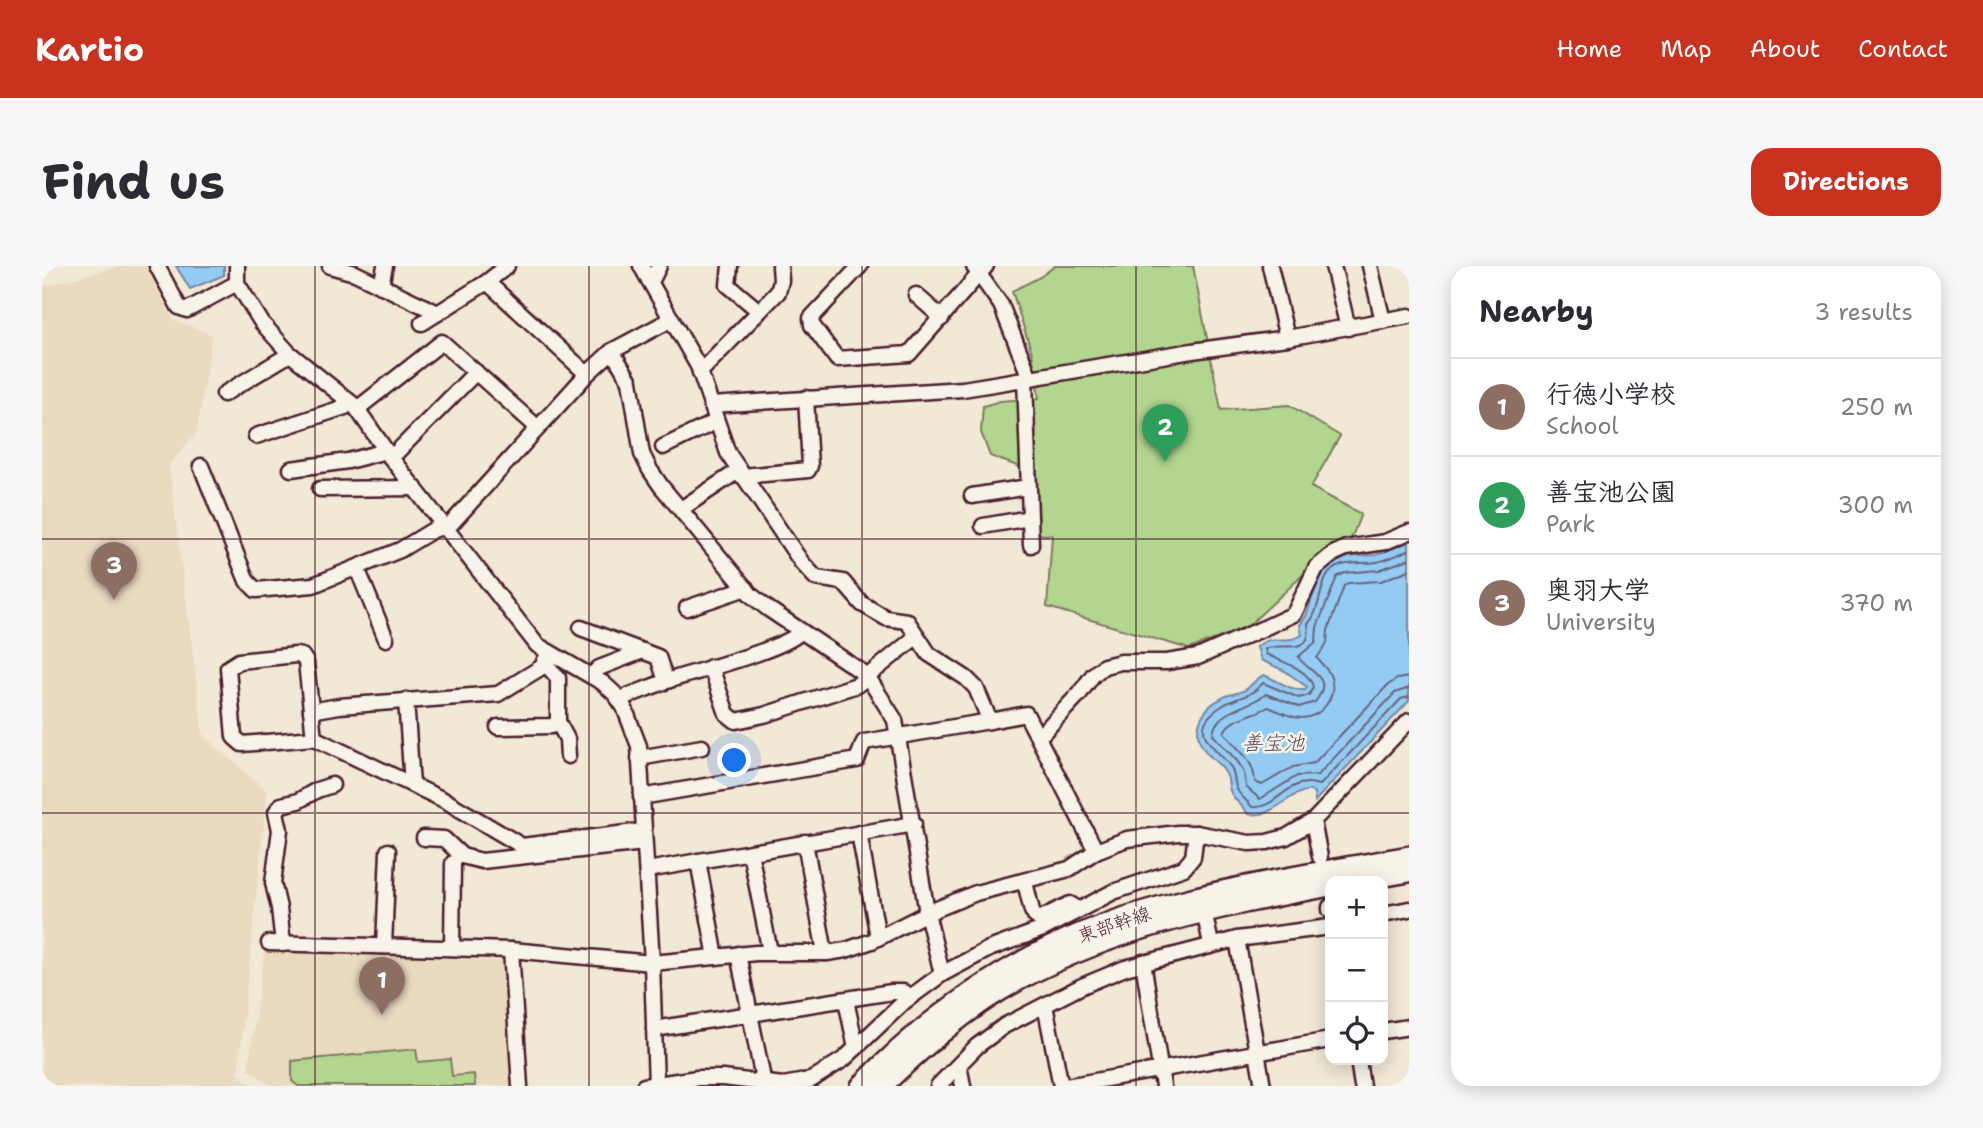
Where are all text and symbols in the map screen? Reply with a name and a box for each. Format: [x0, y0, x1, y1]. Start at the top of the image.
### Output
text: Kartio [35, 27, 144, 72]
text: Home [1556, 33, 1622, 65]
text: Map [1660, 33, 1712, 65]
text: About [1750, 33, 1820, 65]
text: Contact [1858, 33, 1948, 65]
button: Directions [1751, 148, 1941, 216]
text: Find us [42, 149, 225, 215]
text: Nearby [1479, 291, 1594, 332]
text: 3 results [1814, 297, 1913, 327]
text: 行徳小学校 [1546, 376, 1676, 411]
text: 1 [1497, 392, 1507, 422]
text: 250 m [1840, 392, 1913, 422]
pin: 2 [1142, 404, 1188, 462]
text: School [1546, 411, 1618, 441]
text: 善宝池公園 [1546, 474, 1676, 509]
text: 2 [1494, 490, 1510, 520]
text: 300 m [1838, 490, 1913, 520]
text: Park [1546, 509, 1595, 539]
pin: 3 [91, 542, 137, 600]
text: 奥羽大学 [1546, 572, 1650, 607]
text: 3 [1494, 588, 1510, 618]
text: 370 m [1840, 588, 1913, 618]
text: University [1546, 607, 1656, 637]
water label: 善宝池 [1242, 729, 1305, 757]
your location [717, 743, 751, 777]
map controls [1325, 876, 1388, 1065]
button: + [1325, 876, 1388, 939]
street label: 東部幹線 [1074, 900, 1154, 949]
button: − [1325, 939, 1388, 1002]
pin: 1 [359, 957, 405, 1015]
button: locate [1325, 1002, 1388, 1065]

